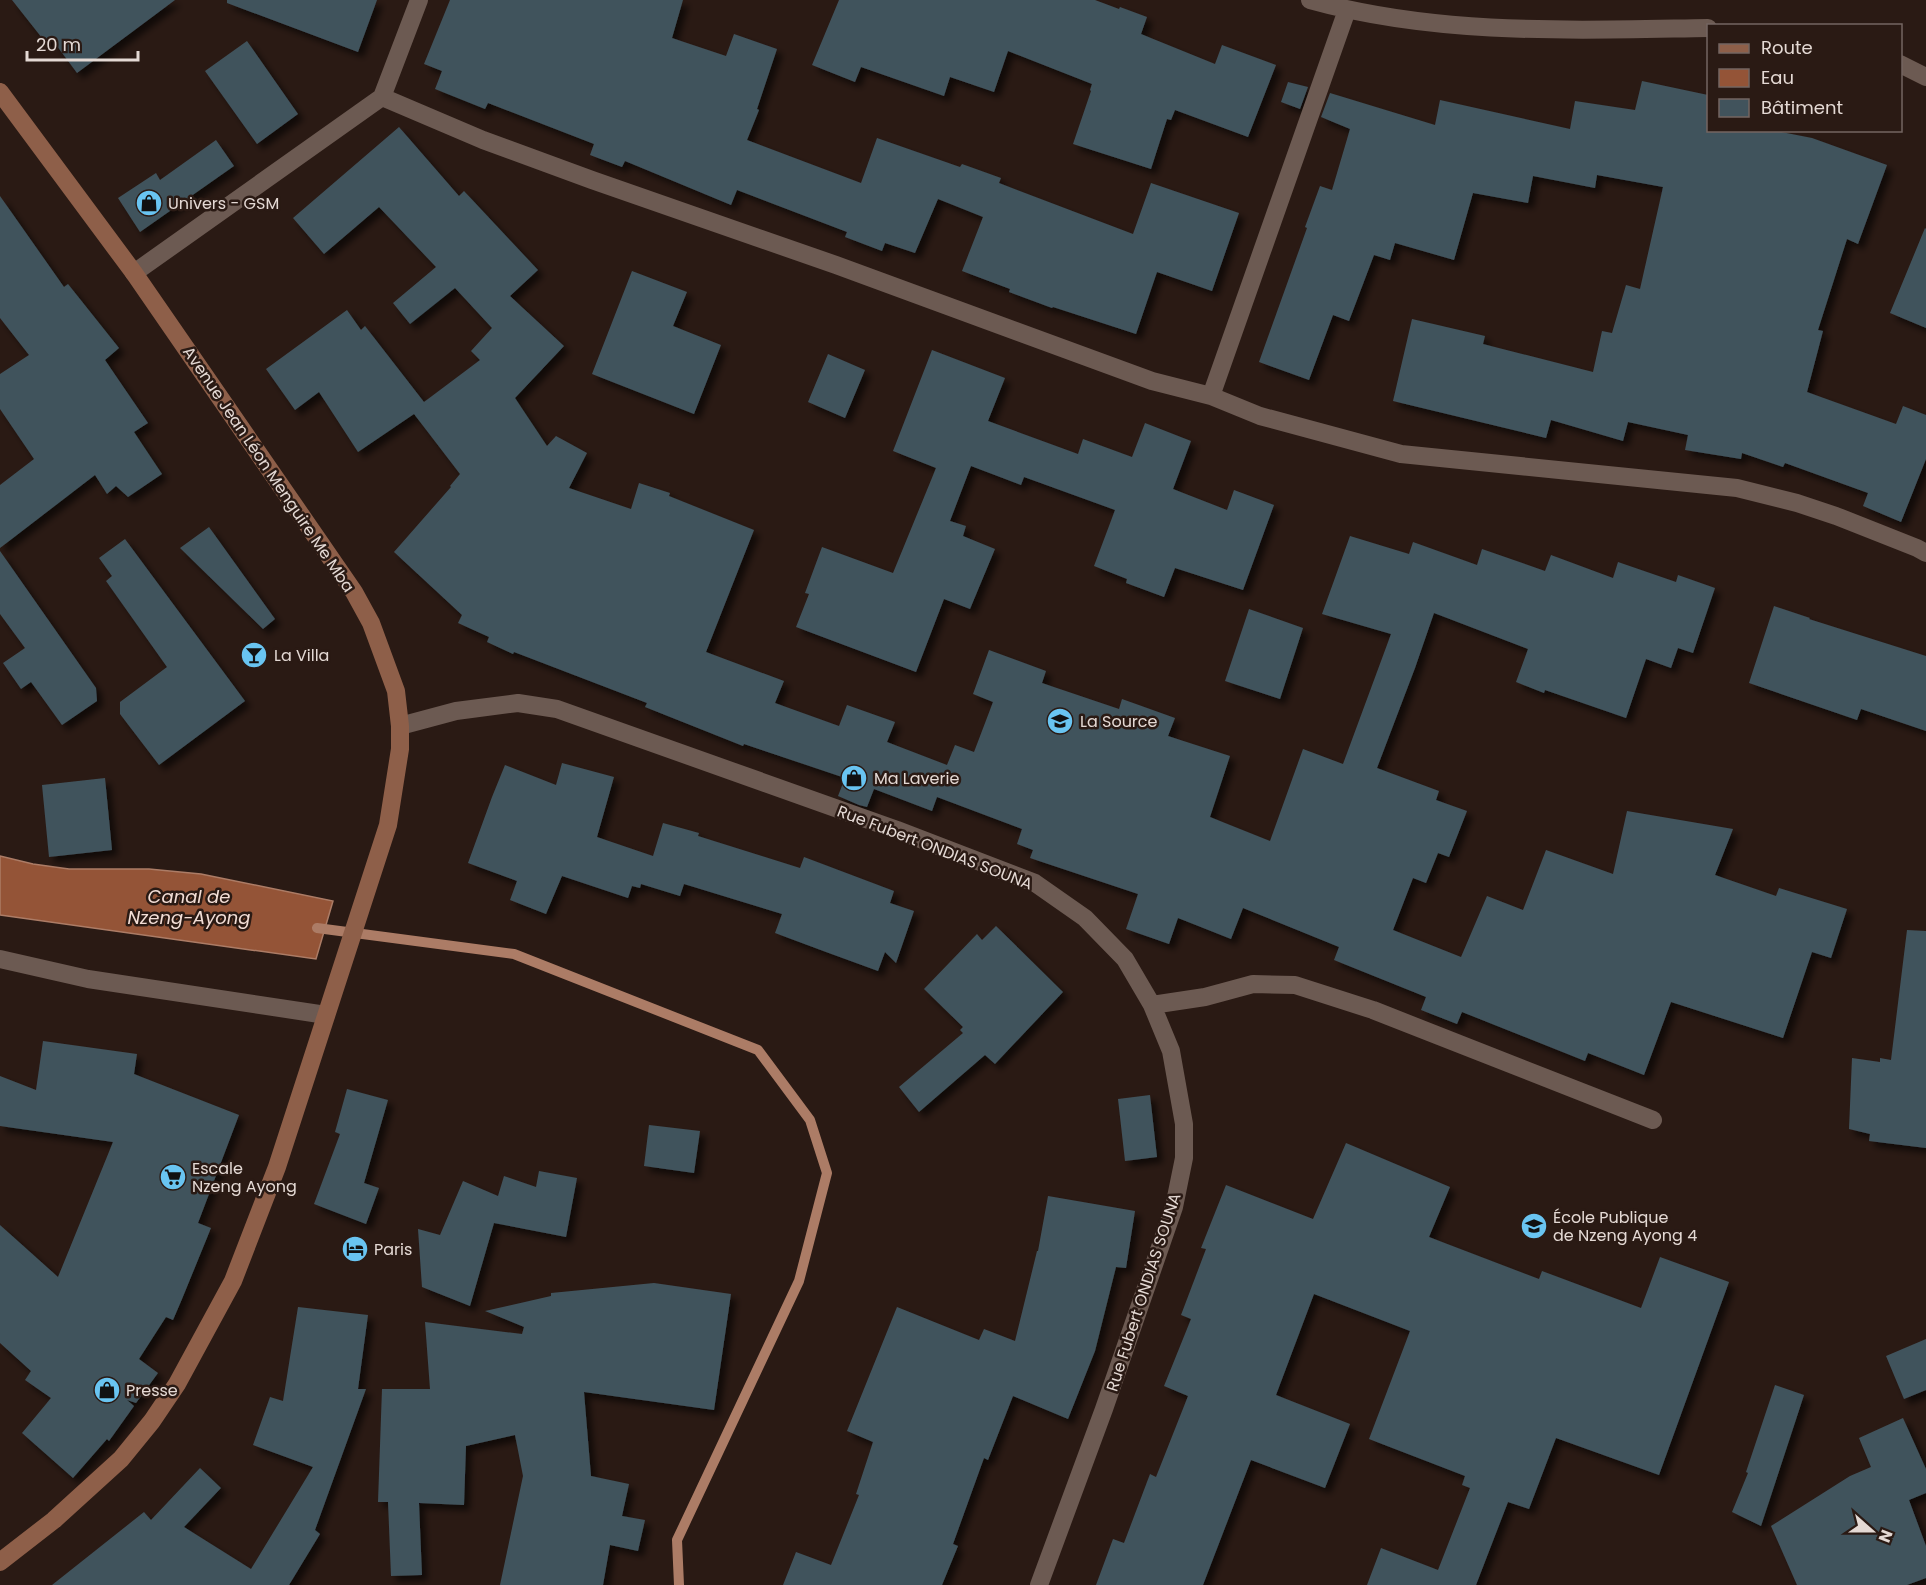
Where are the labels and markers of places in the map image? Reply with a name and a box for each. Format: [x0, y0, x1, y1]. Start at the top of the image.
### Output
shop icon: Univers - GSM [134, 188, 164, 218]
place label: Univers - GSM [168, 192, 279, 215]
bar icon: La Villa [239, 640, 269, 670]
place label: La Villa [274, 644, 329, 667]
school or university icon: La Source [1045, 706, 1075, 736]
place label: La Source [1080, 710, 1158, 733]
shop icon: Ma Laverie [839, 763, 869, 793]
place label: Ma Laverie [874, 767, 959, 790]
place label: Escale Nzeng Ayong [192, 1157, 297, 1198]
supermarket icon: Escale Nzeng Ayong [158, 1162, 188, 1192]
place label: École Publique de Nzeng Ayong 4 [1553, 1206, 1697, 1247]
school or university icon: École Publique de Nzeng Ayong 4 [1519, 1211, 1549, 1241]
hotel icon: Paris [340, 1234, 370, 1264]
place label: Paris [374, 1238, 412, 1261]
shop icon: Presse [92, 1375, 122, 1405]
place label: Presse [126, 1379, 178, 1402]

